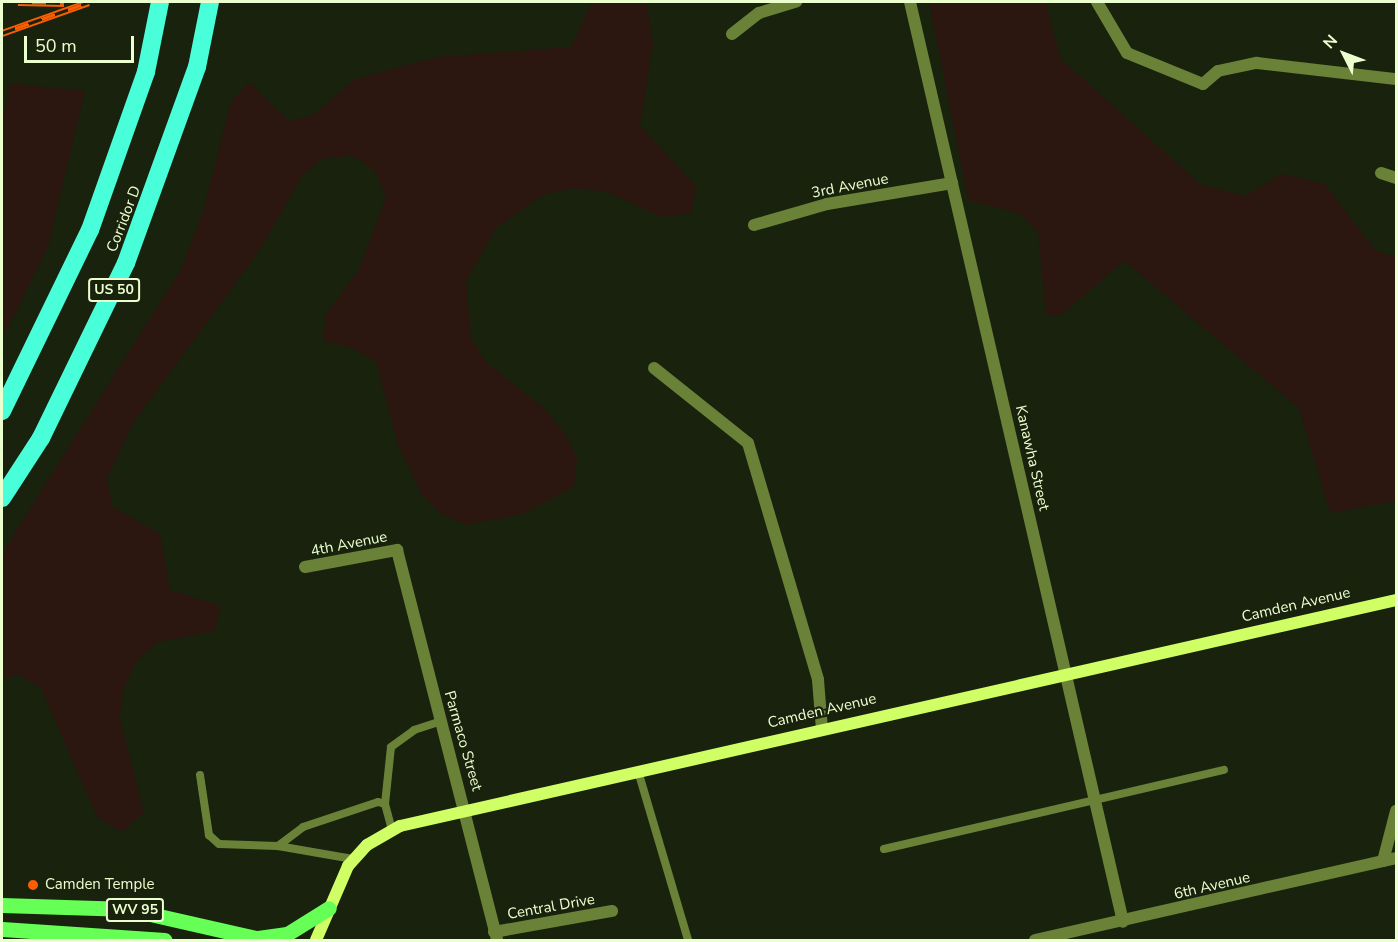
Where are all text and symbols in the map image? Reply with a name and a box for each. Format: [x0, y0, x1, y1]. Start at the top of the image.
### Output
scale bar [27, 24, 136, 62]
north arrow [1314, 24, 1374, 84]
text: N [1318, 30, 1343, 54]
text: 50 m [35, 34, 77, 58]
street label: 3rd Avenue [810, 170, 890, 202]
street label: Corridor D [103, 183, 145, 255]
road number: US 50 [87, 279, 141, 301]
street label: Kanawha Street [1011, 404, 1053, 512]
street label: 4th Avenue [309, 528, 389, 560]
street label: Camden Avenue [1240, 584, 1352, 626]
street label: Parmaco Street [440, 689, 486, 793]
street label: Camden Avenue [766, 690, 878, 732]
street label: 6th Avenue [1172, 868, 1252, 904]
place label: Camden Temple [45, 876, 155, 894]
marker: Camden Temple [26, 878, 40, 892]
street label: Central Drive [506, 890, 596, 924]
road number: WV 95 [105, 899, 165, 921]

